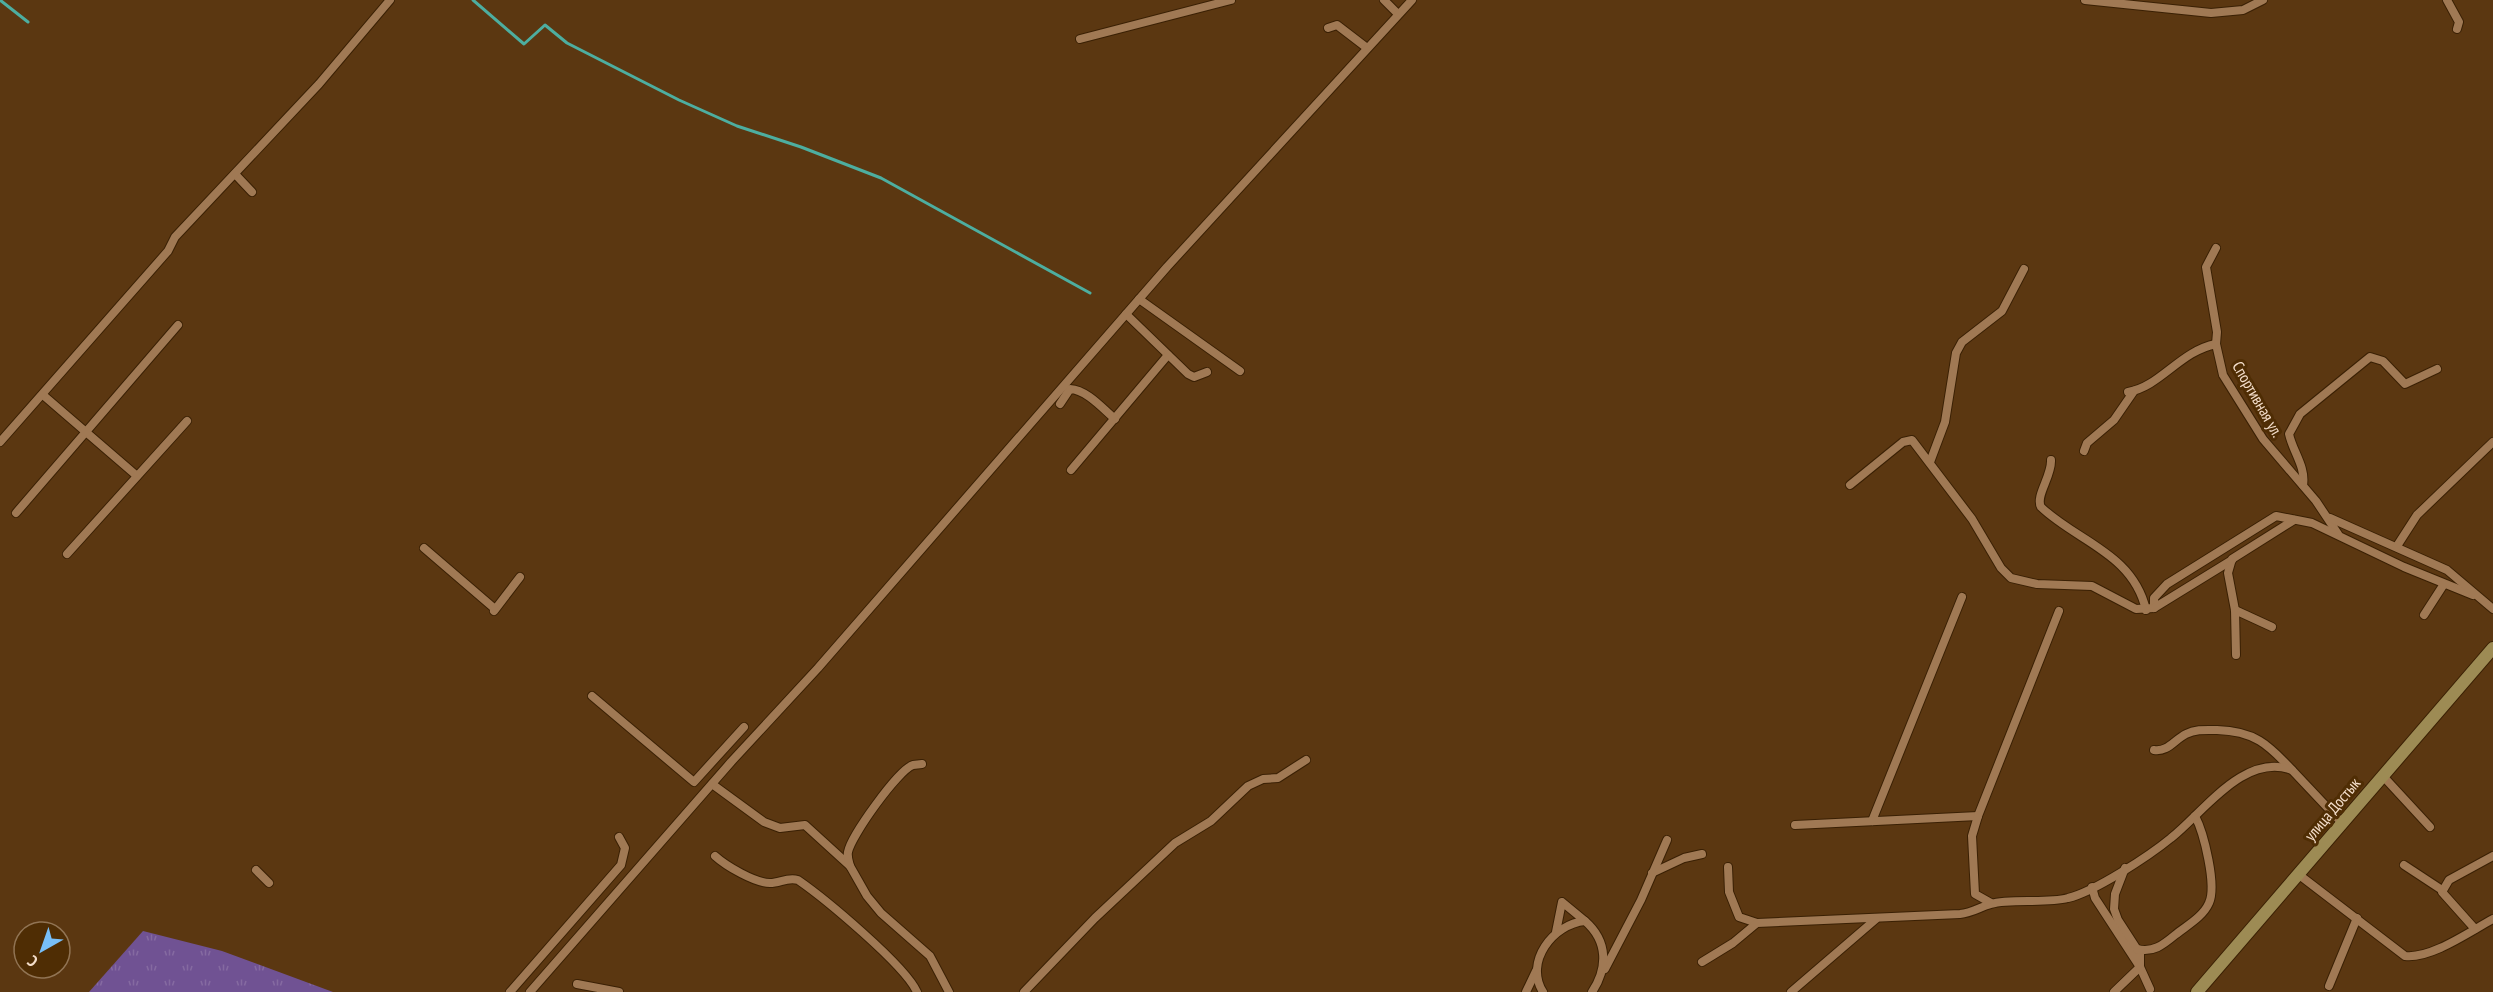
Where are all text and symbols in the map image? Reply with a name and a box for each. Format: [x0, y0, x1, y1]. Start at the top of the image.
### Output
street label: Спортивная ул. [2228, 357, 2288, 441]
street label: улица Достык [2300, 773, 2365, 845]
north arrow [12, 920, 72, 980]
text: С [23, 951, 42, 972]

